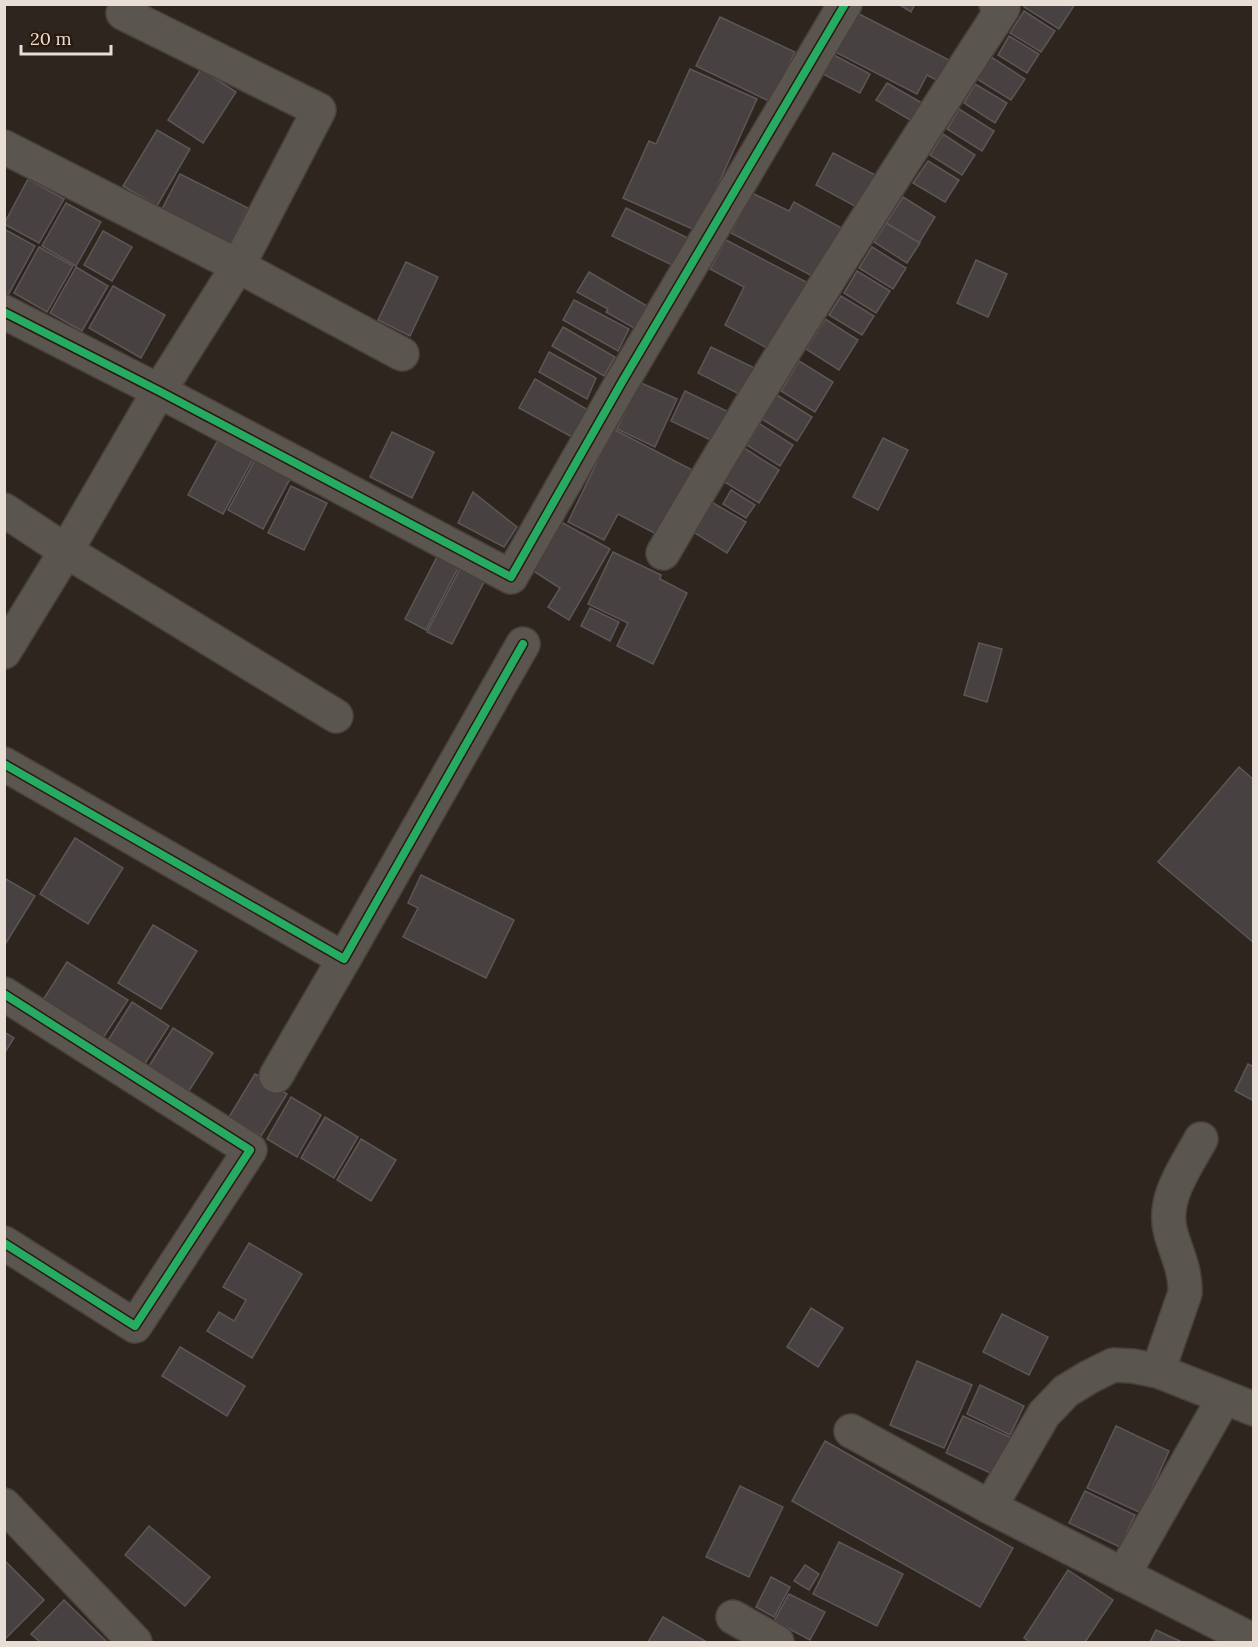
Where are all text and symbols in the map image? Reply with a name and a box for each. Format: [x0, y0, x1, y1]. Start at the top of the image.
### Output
scale bar [21, 18, 111, 56]
text: 20 m [30, 27, 72, 50]

